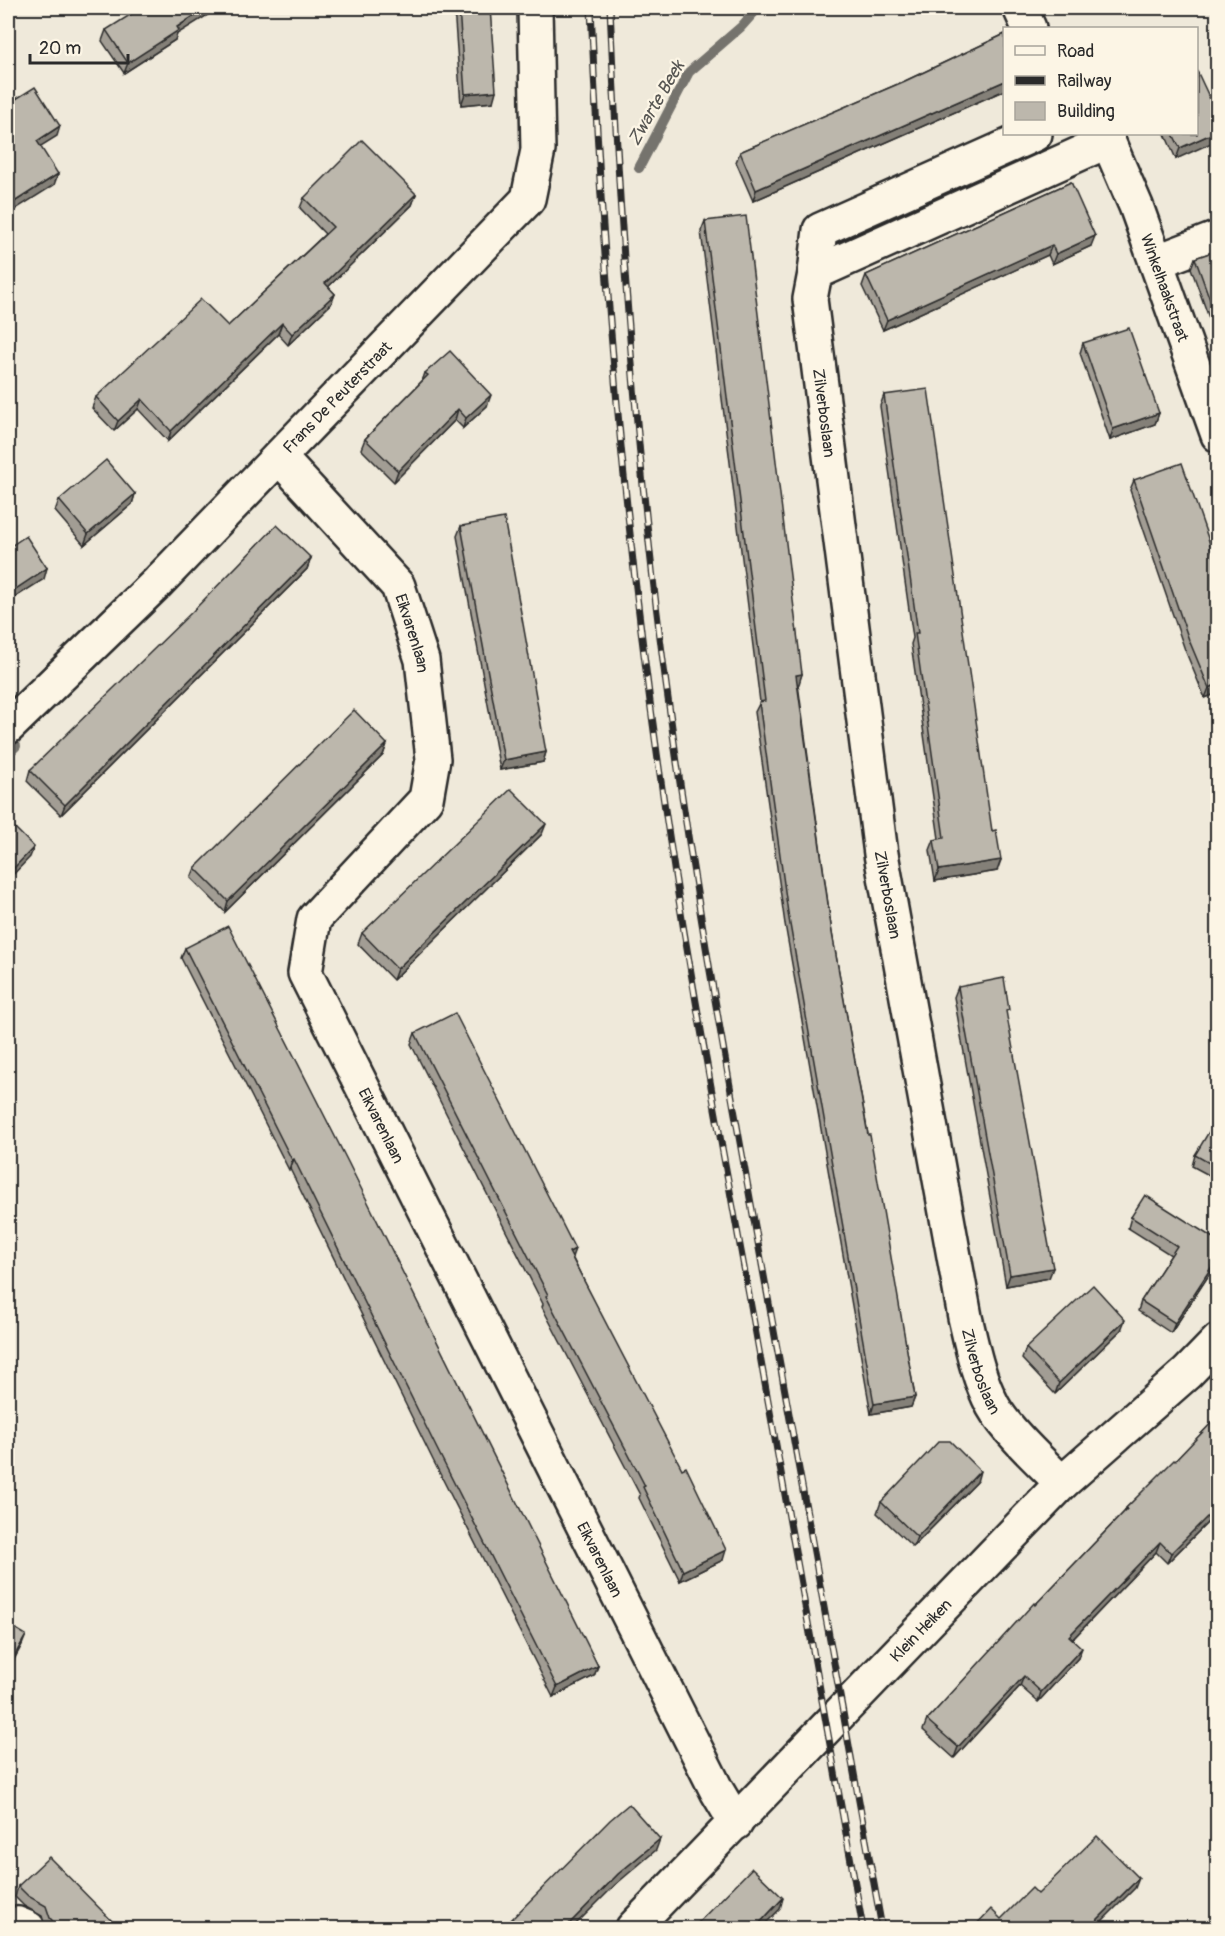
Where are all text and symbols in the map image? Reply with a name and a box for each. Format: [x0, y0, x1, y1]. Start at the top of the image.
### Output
scale bar [30, 27, 128, 65]
legend [1003, 27, 1198, 135]
text: 20 m [39, 37, 81, 60]
text: Road [1057, 40, 1094, 63]
water label: Zwarte Beek [623, 55, 691, 150]
text: Railway [1057, 70, 1112, 93]
text: Building [1057, 100, 1115, 123]
street label: Winkelhaakstraat [1136, 231, 1193, 345]
street label: Frans De Peuterstraat [279, 337, 397, 458]
street label: Zilverboslaan [808, 367, 839, 459]
street label: Eikvarenlaan [390, 591, 432, 674]
street label: Zilverboslaan [870, 849, 905, 940]
street label: Eikvarenlaan [353, 1085, 408, 1167]
street label: Zilverboslaan [957, 1327, 1005, 1418]
street label: Eikvarenlaan [572, 1519, 627, 1601]
street label: Klein Heiken [886, 1595, 956, 1666]

